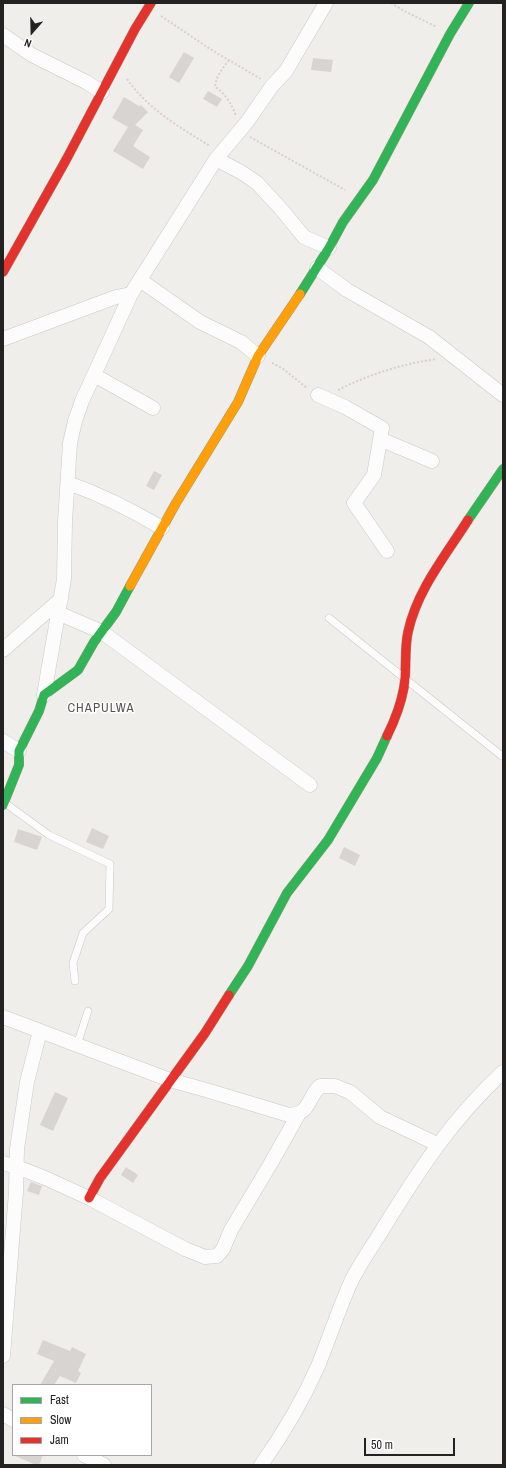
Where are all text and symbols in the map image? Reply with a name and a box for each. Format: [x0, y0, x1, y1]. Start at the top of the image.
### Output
north arrow [12, 12, 52, 52]
text: N [22, 36, 33, 51]
district label: CHAPULWA [67, 701, 135, 717]
legend [12, 1384, 152, 1456]
text: Fast [50, 1392, 69, 1408]
text: Slow [50, 1412, 71, 1428]
scale bar [366, 1430, 457, 1456]
text: Jam [50, 1432, 69, 1448]
text: 50 m [371, 1437, 393, 1453]

